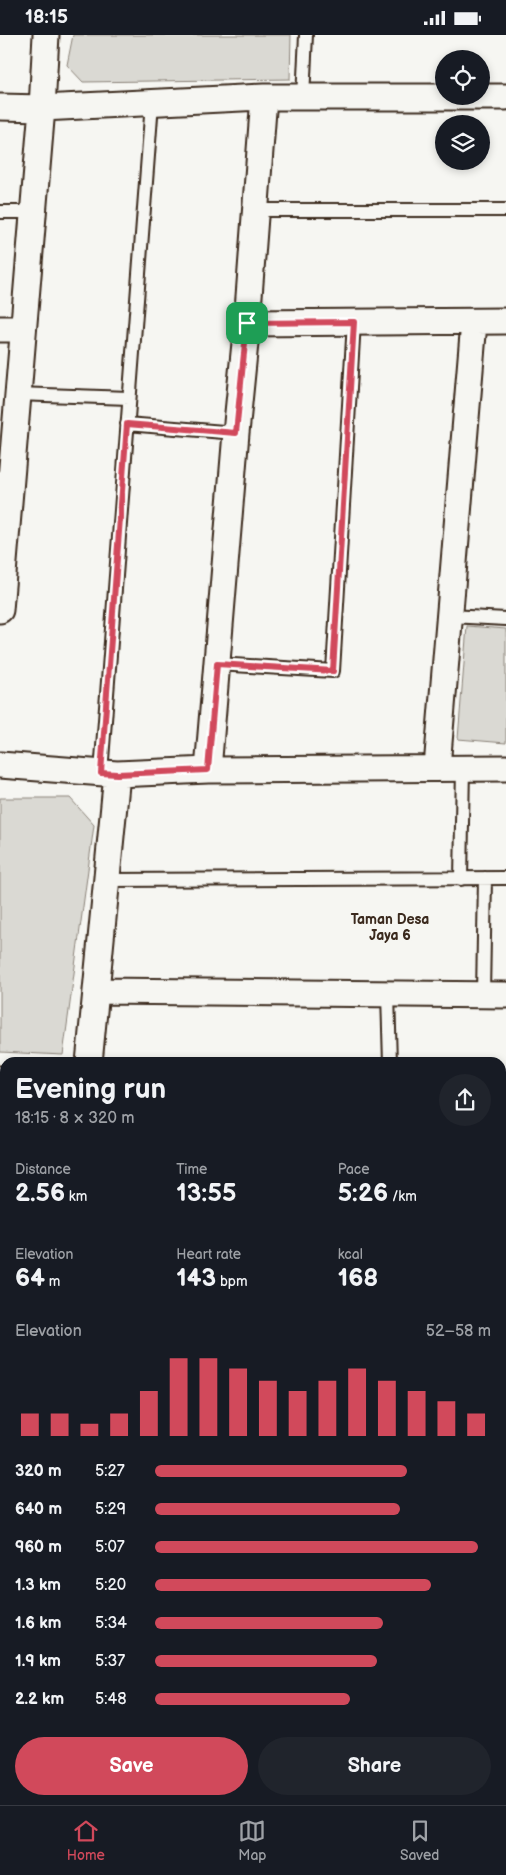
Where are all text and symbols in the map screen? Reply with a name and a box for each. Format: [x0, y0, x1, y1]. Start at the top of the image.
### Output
text: 18:15 [25, 6, 68, 29]
map controls [435, 50, 490, 170]
button: locate [435, 50, 490, 105]
button: layers [435, 115, 490, 170]
pin [226, 302, 268, 344]
icon: arrive [233, 309, 261, 337]
district label: Taman Desa Jaya 6 [351, 911, 429, 944]
text: Evening run [15, 1073, 166, 1106]
button: share [439, 1074, 491, 1126]
text: 18:15 · 8 × 320 m [15, 1109, 134, 1128]
text: Distance [15, 1161, 71, 1178]
text: Time [176, 1161, 207, 1178]
text: Pace [338, 1161, 370, 1178]
text: 2.56 [15, 1178, 65, 1209]
text: 13:55 [176, 1178, 236, 1209]
text: 5:26 [338, 1178, 388, 1209]
text: km [65, 1188, 87, 1205]
text: /km [388, 1188, 417, 1205]
text: Elevation [15, 1246, 73, 1263]
text: Heart rate [176, 1246, 241, 1263]
text: kcal [338, 1246, 363, 1263]
text: 64 [15, 1263, 45, 1294]
text: 143 [176, 1263, 216, 1294]
text: 168 [338, 1263, 378, 1294]
text: m [45, 1273, 60, 1290]
text: bpm [216, 1273, 248, 1290]
text: Elevation [15, 1322, 82, 1341]
text: 52–58 m [426, 1322, 491, 1341]
text: 320 m [15, 1462, 62, 1481]
text: 5:27 [95, 1462, 125, 1481]
text: 640 m [15, 1500, 62, 1519]
text: 5:29 [95, 1500, 126, 1519]
text: 960 m [15, 1538, 62, 1557]
text: 5:07 [95, 1538, 125, 1557]
text: 1.3 km [15, 1576, 61, 1595]
text: 5:20 [95, 1576, 126, 1595]
text: 1.6 km [15, 1614, 61, 1633]
text: 5:34 [95, 1614, 127, 1633]
text: 1.9 km [15, 1652, 61, 1671]
text: 5:37 [95, 1652, 125, 1671]
text: 2.2 km [15, 1690, 64, 1709]
text: 5:48 [95, 1690, 127, 1709]
button: Save [15, 1737, 248, 1795]
button: Share [258, 1737, 491, 1795]
tab: Home [67, 1817, 105, 1864]
tab: Map [238, 1817, 266, 1864]
tab: Saved [400, 1817, 439, 1864]

